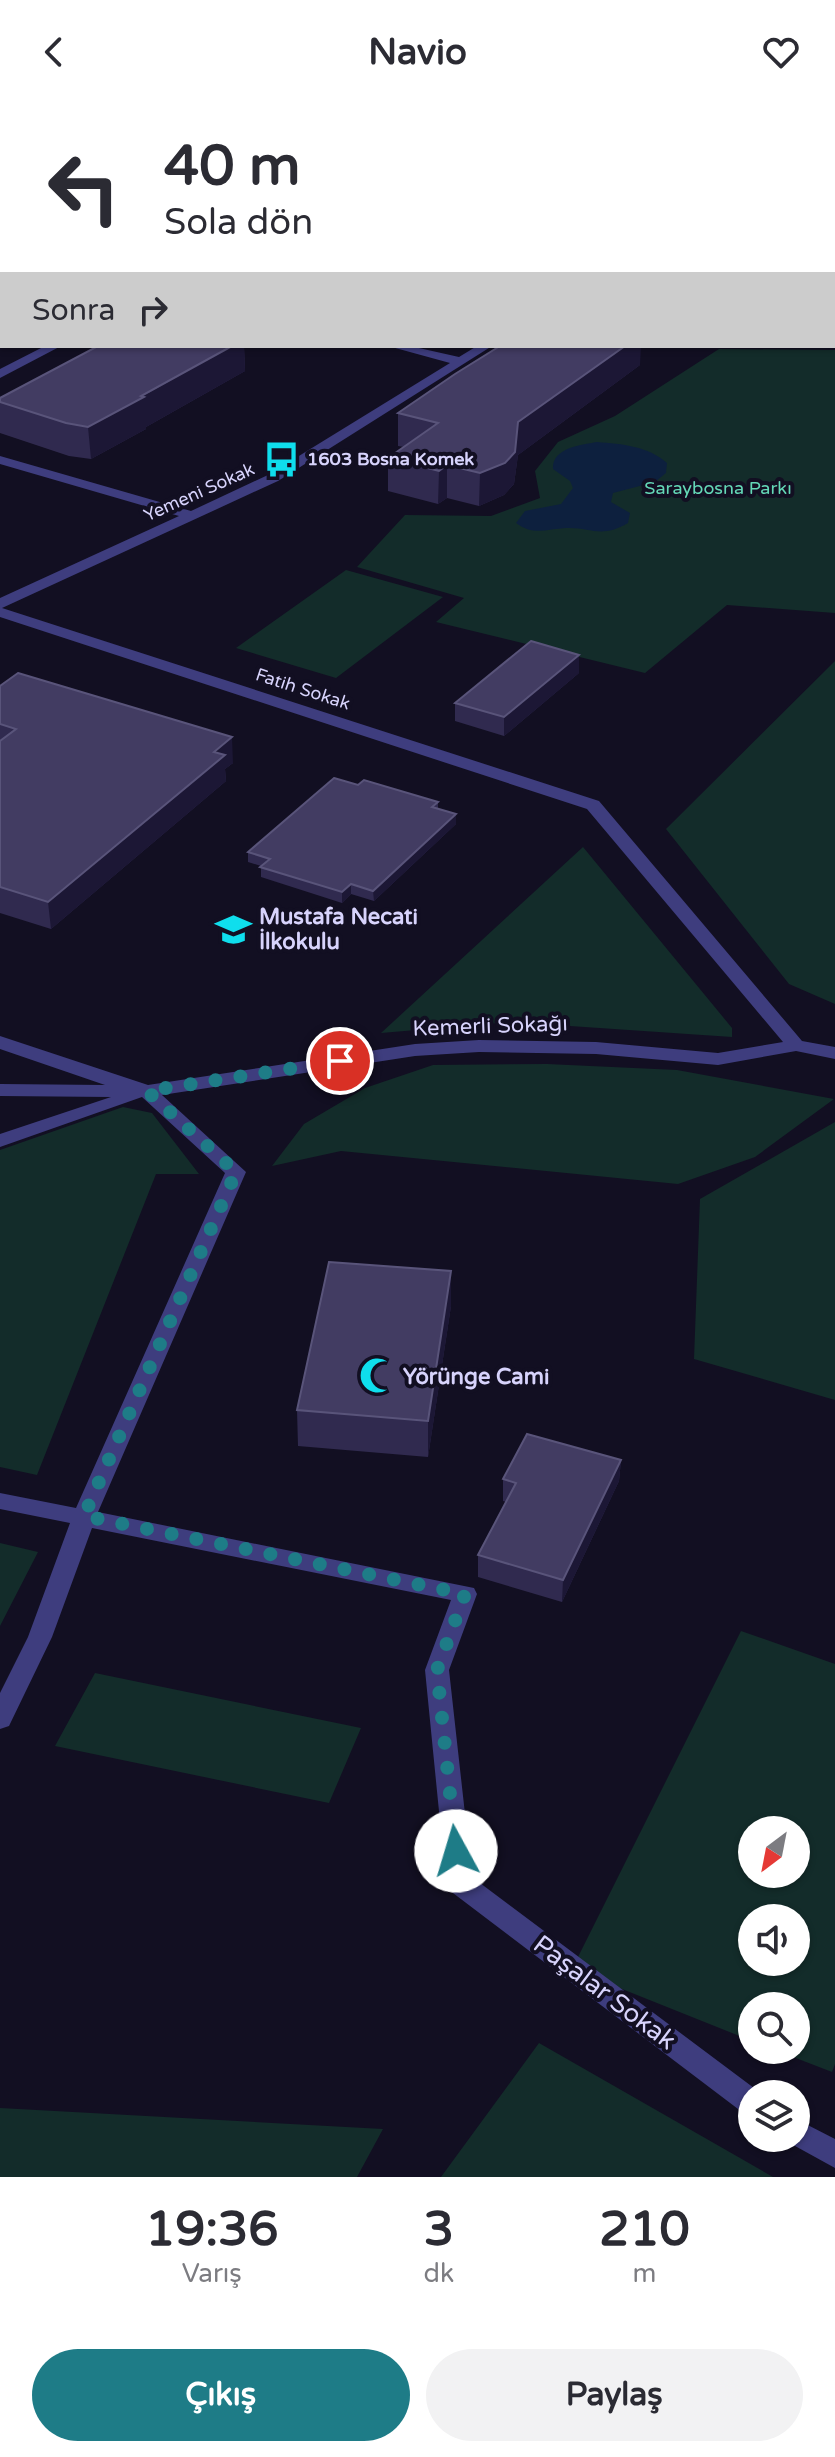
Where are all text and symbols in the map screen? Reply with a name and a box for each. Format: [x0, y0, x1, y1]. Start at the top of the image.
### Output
icon: back [32, 30, 76, 74]
icon: heart [759, 30, 803, 74]
text: Navio [368, 31, 467, 74]
text: 40 m [164, 133, 300, 200]
icon: left [32, 136, 136, 240]
text: Sola dön [164, 201, 313, 244]
icon: right [131, 288, 175, 332]
text: Sonra [32, 292, 115, 329]
bus stop icon: 1603 Bosna Komek [262, 440, 300, 478]
place label: 1603 Bosna Komek [307, 448, 474, 470]
street label: Yemeni Sokak [140, 458, 258, 526]
park label: Saraybosna Parkı [644, 477, 792, 499]
street label: Fatih Sokak [253, 663, 353, 715]
place label: Mustafa Necati İlkokulu [259, 904, 418, 955]
school or university icon: Mustafa Necati İlkokulu [214, 910, 252, 948]
street label: Kemerli Sokağı [412, 1010, 568, 1042]
pin [306, 1027, 374, 1095]
icon: arrive [318, 1039, 362, 1083]
mosque icon: Yörünge Cami [358, 1357, 396, 1395]
place label: Yörünge Cami [403, 1364, 549, 1390]
position arrow [414, 1809, 498, 1893]
north arrow [738, 1816, 810, 1888]
map controls [738, 1816, 810, 2152]
button: sound [738, 1904, 810, 1976]
street label: Paşalar Sokak [527, 1929, 682, 2056]
button: search [738, 1992, 810, 2064]
button: layers [738, 2080, 810, 2152]
text: 19:36 [145, 2201, 278, 2259]
text: 3 [424, 2201, 454, 2259]
text: 210 [599, 2201, 690, 2259]
text: Varış [182, 2258, 242, 2289]
text: dk [424, 2258, 454, 2289]
text: m [633, 2258, 656, 2289]
button: Çıkış [32, 2349, 410, 2441]
button: Paylaş [426, 2349, 803, 2441]

